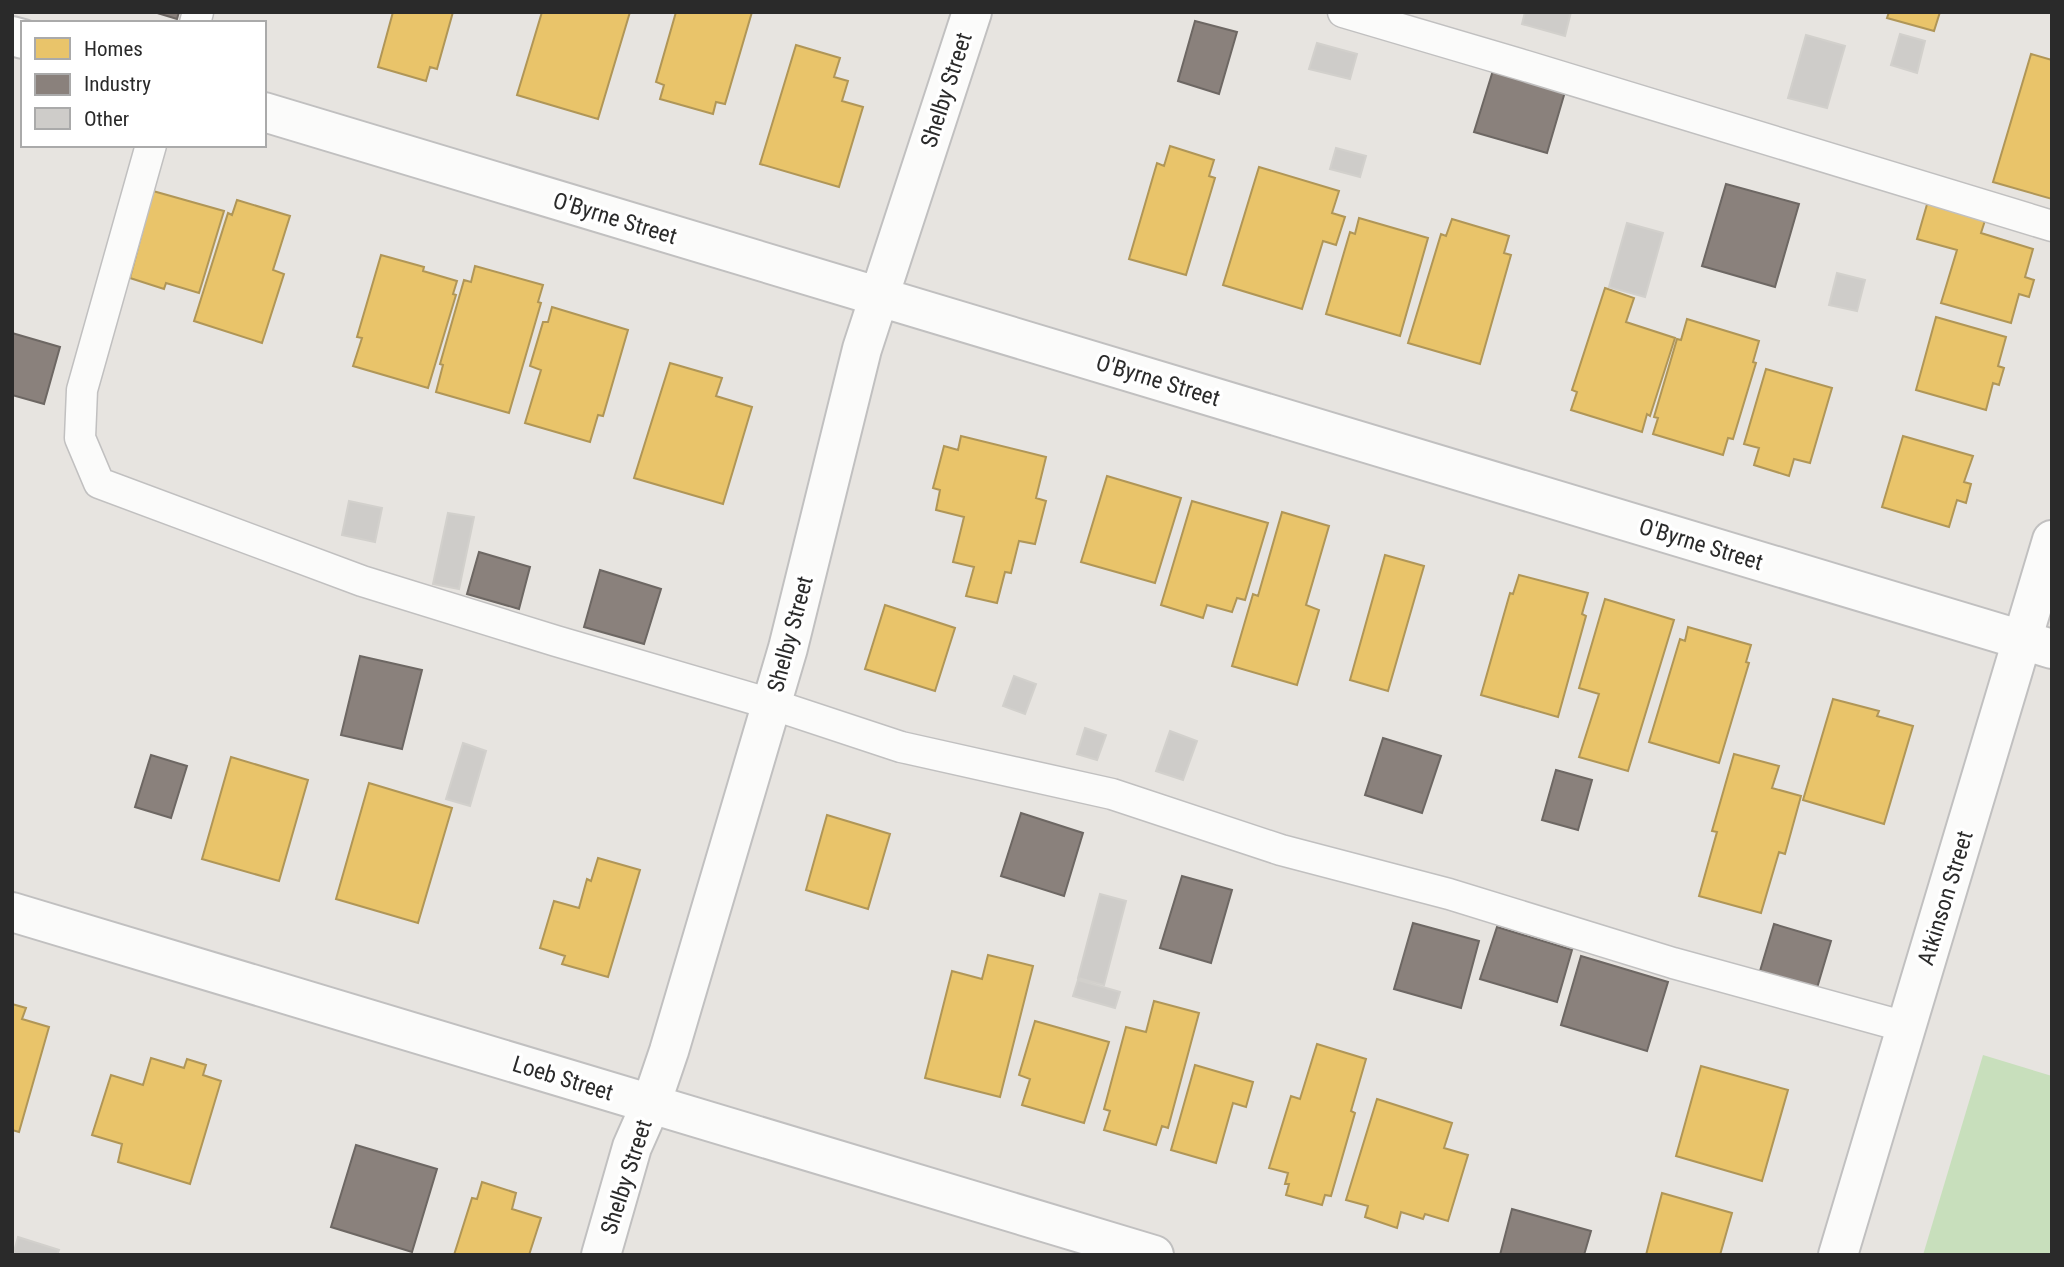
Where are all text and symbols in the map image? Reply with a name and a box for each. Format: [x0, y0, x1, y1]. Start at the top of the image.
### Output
legend [21, 21, 266, 147]
street label: Shelby Street [915, 29, 978, 151]
text: Homes [84, 37, 143, 61]
text: Industry [84, 72, 151, 96]
text: Other [84, 107, 129, 131]
street label: O'Byrne Street [550, 187, 680, 250]
street label: O'Byrne Street [1093, 349, 1223, 412]
street label: O'Byrne Street [1636, 513, 1766, 576]
street label: Shelby Street [762, 573, 819, 695]
street label: Atkinson Street [1912, 828, 1979, 969]
street label: Loeb Street [509, 1050, 616, 1107]
street label: Shelby Street [595, 1116, 658, 1238]

